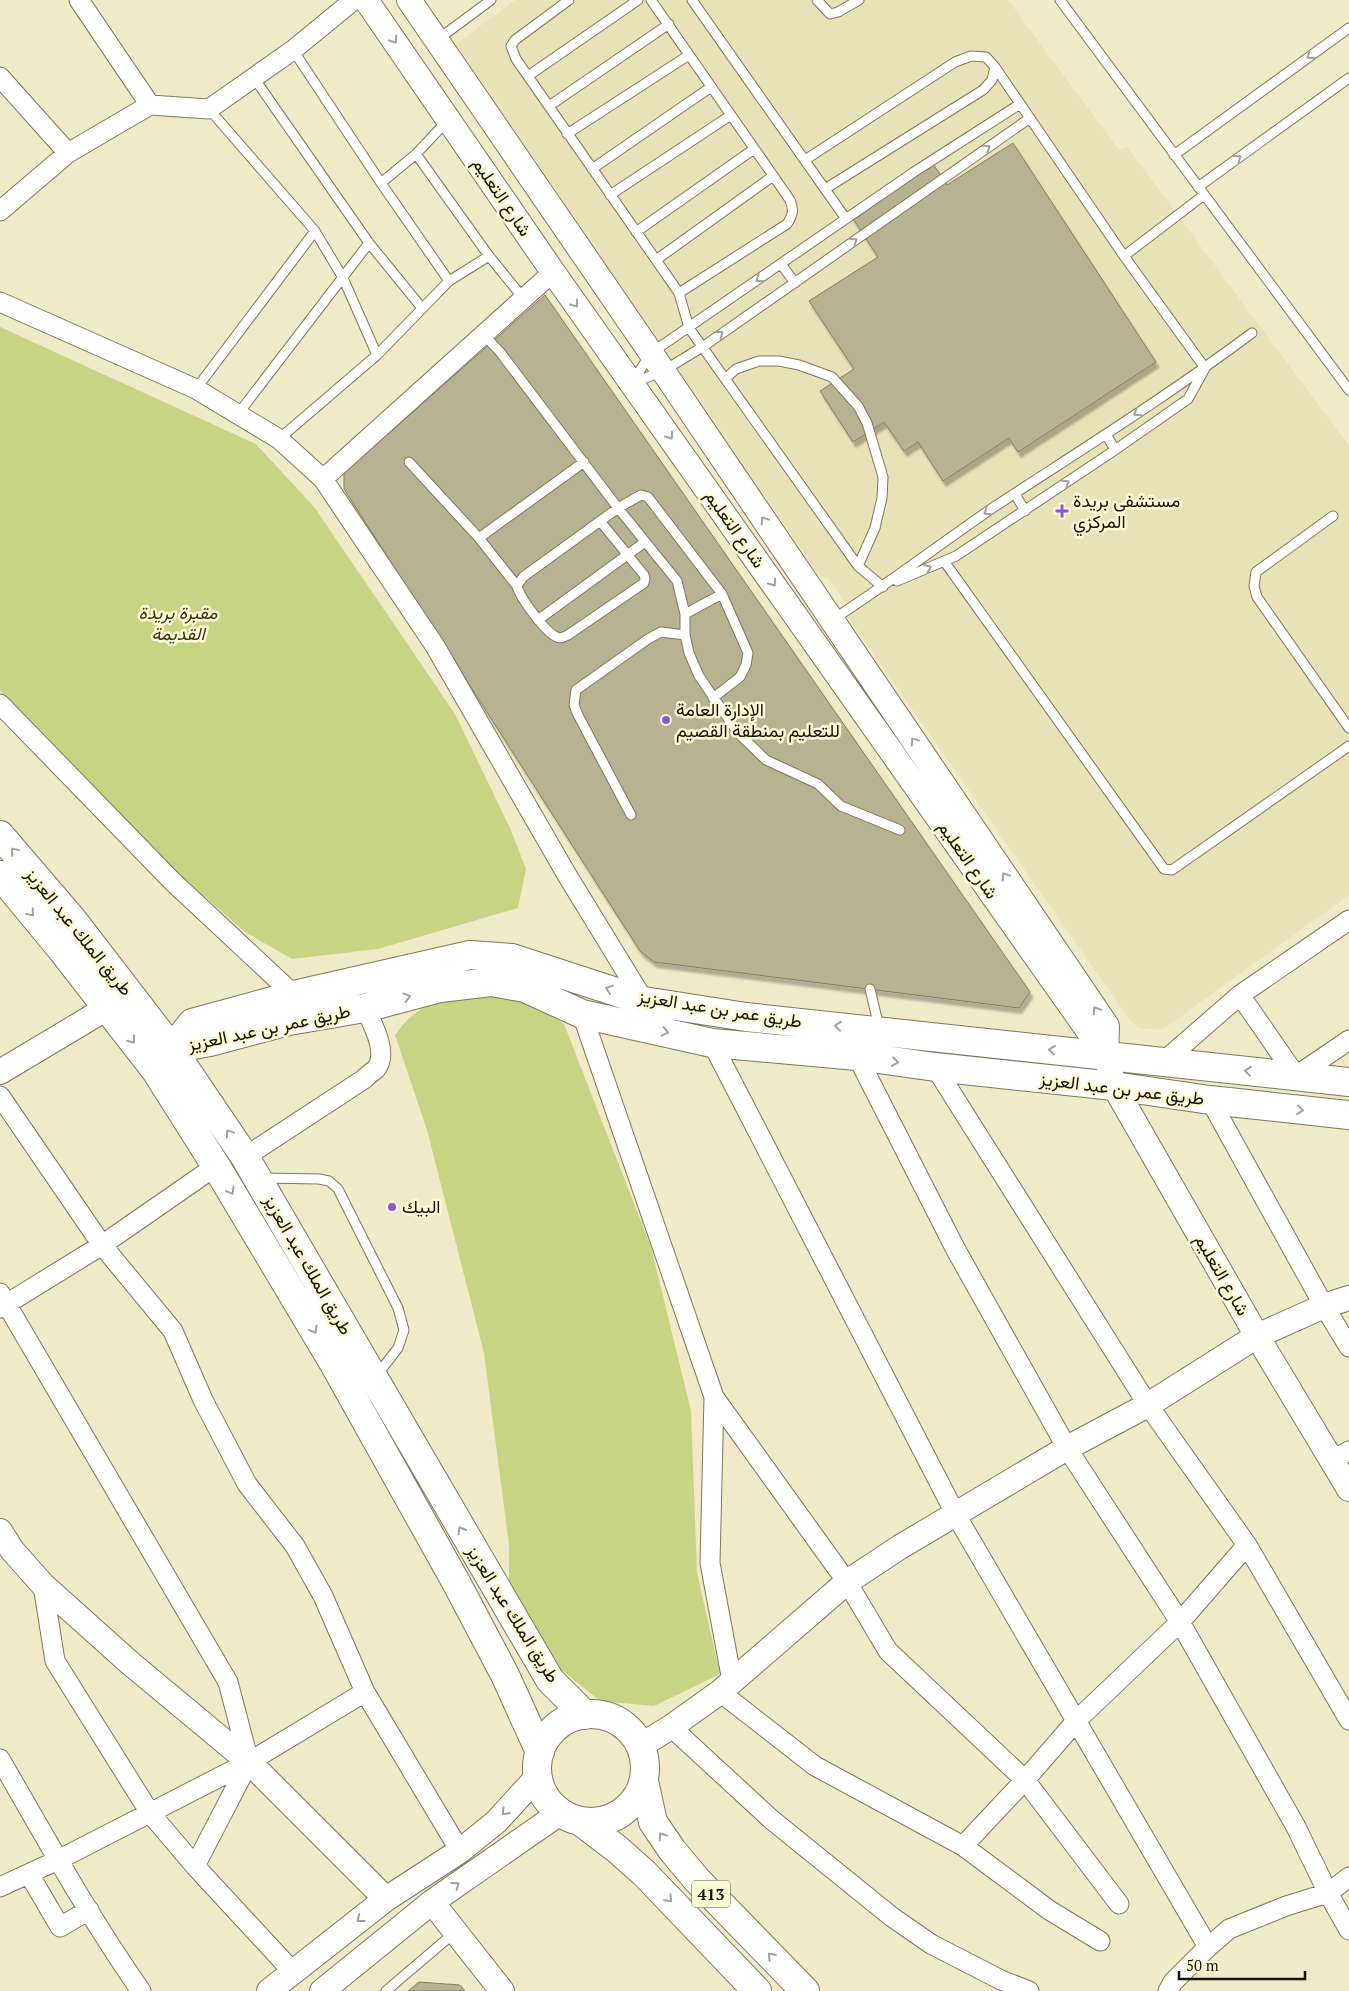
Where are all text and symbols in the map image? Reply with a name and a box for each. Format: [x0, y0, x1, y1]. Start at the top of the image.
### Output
one-way arrow [388, 34, 397, 44]
one-way arrow [1307, 51, 1316, 59]
one-way arrow [981, 145, 991, 154]
street label: شارع التعليم [467, 152, 538, 241]
one-way arrow [1232, 156, 1241, 164]
one-way arrow [848, 238, 857, 247]
one-way arrow [755, 273, 765, 282]
one-way arrow [570, 298, 578, 307]
one-way arrow [715, 331, 724, 340]
one-way arrow [1133, 407, 1143, 416]
one-way arrow [664, 430, 673, 440]
one-way arrow [1060, 480, 1069, 489]
street label: شارع التعليم [699, 485, 772, 573]
place label: مستشفى بريدة المركزي [1073, 488, 1180, 537]
marker: مستشفى بريدة المركزي [1055, 504, 1069, 518]
one-way arrow [983, 506, 993, 515]
one-way arrow [761, 516, 770, 525]
one-way arrow [923, 563, 932, 574]
one-way arrow [767, 577, 776, 587]
park label: مقبرة بريدة القديمة [139, 600, 218, 645]
place label: الإدارة العامة للتعليم بمنطقة القصيم [676, 697, 840, 743]
marker: الإدارة العامة للتعليم بمنطقة القصيم [660, 714, 672, 726]
one-way arrow [911, 737, 920, 747]
street label: شارع التعليم [932, 816, 1005, 904]
one-way arrow [11, 848, 19, 857]
street label: طريق الملك عبد العزيز [20, 862, 139, 1000]
one-way arrow [1002, 872, 1011, 882]
one-way arrow [26, 907, 35, 916]
street label: طريق عمر بن عبد العزيز [636, 983, 804, 1033]
one-way arrow [606, 985, 614, 995]
one-way arrow [403, 992, 411, 1002]
street label: طريق عمر بن عبد العزيز [184, 998, 352, 1056]
one-way arrow [1093, 1007, 1102, 1016]
one-way arrow [834, 1021, 842, 1032]
one-way arrow [661, 1026, 670, 1037]
one-way arrow [126, 1034, 135, 1044]
one-way arrow [1048, 1045, 1056, 1056]
one-way arrow [891, 1056, 900, 1066]
street label: طريق عمر بن عبد العزيز [1037, 1066, 1206, 1110]
one-way arrow [1244, 1066, 1252, 1077]
one-way arrow [1296, 1105, 1304, 1115]
one-way arrow [226, 1129, 235, 1139]
one-way arrow [224, 1185, 234, 1194]
street label: طريق الملك عبد العزيز [258, 1189, 359, 1339]
place label: البيك [402, 1194, 441, 1218]
marker: البيك [386, 1201, 398, 1213]
street label: شارع التعليم [1189, 1229, 1256, 1320]
one-way arrow [308, 1324, 318, 1333]
one-way arrow [458, 1526, 468, 1535]
street label: طريق الملك عبد العزيز [461, 1539, 566, 1687]
one-way arrow [502, 1807, 511, 1816]
one-way arrow [659, 1832, 669, 1841]
road number: 413 [692, 1880, 730, 1908]
one-way arrow [451, 1882, 460, 1891]
one-way arrow [663, 1894, 672, 1903]
one-way arrow [357, 1914, 366, 1923]
scale bar [1179, 1948, 1305, 1980]
one-way arrow [768, 1953, 777, 1962]
text: 50 m [1186, 1955, 1219, 1975]

